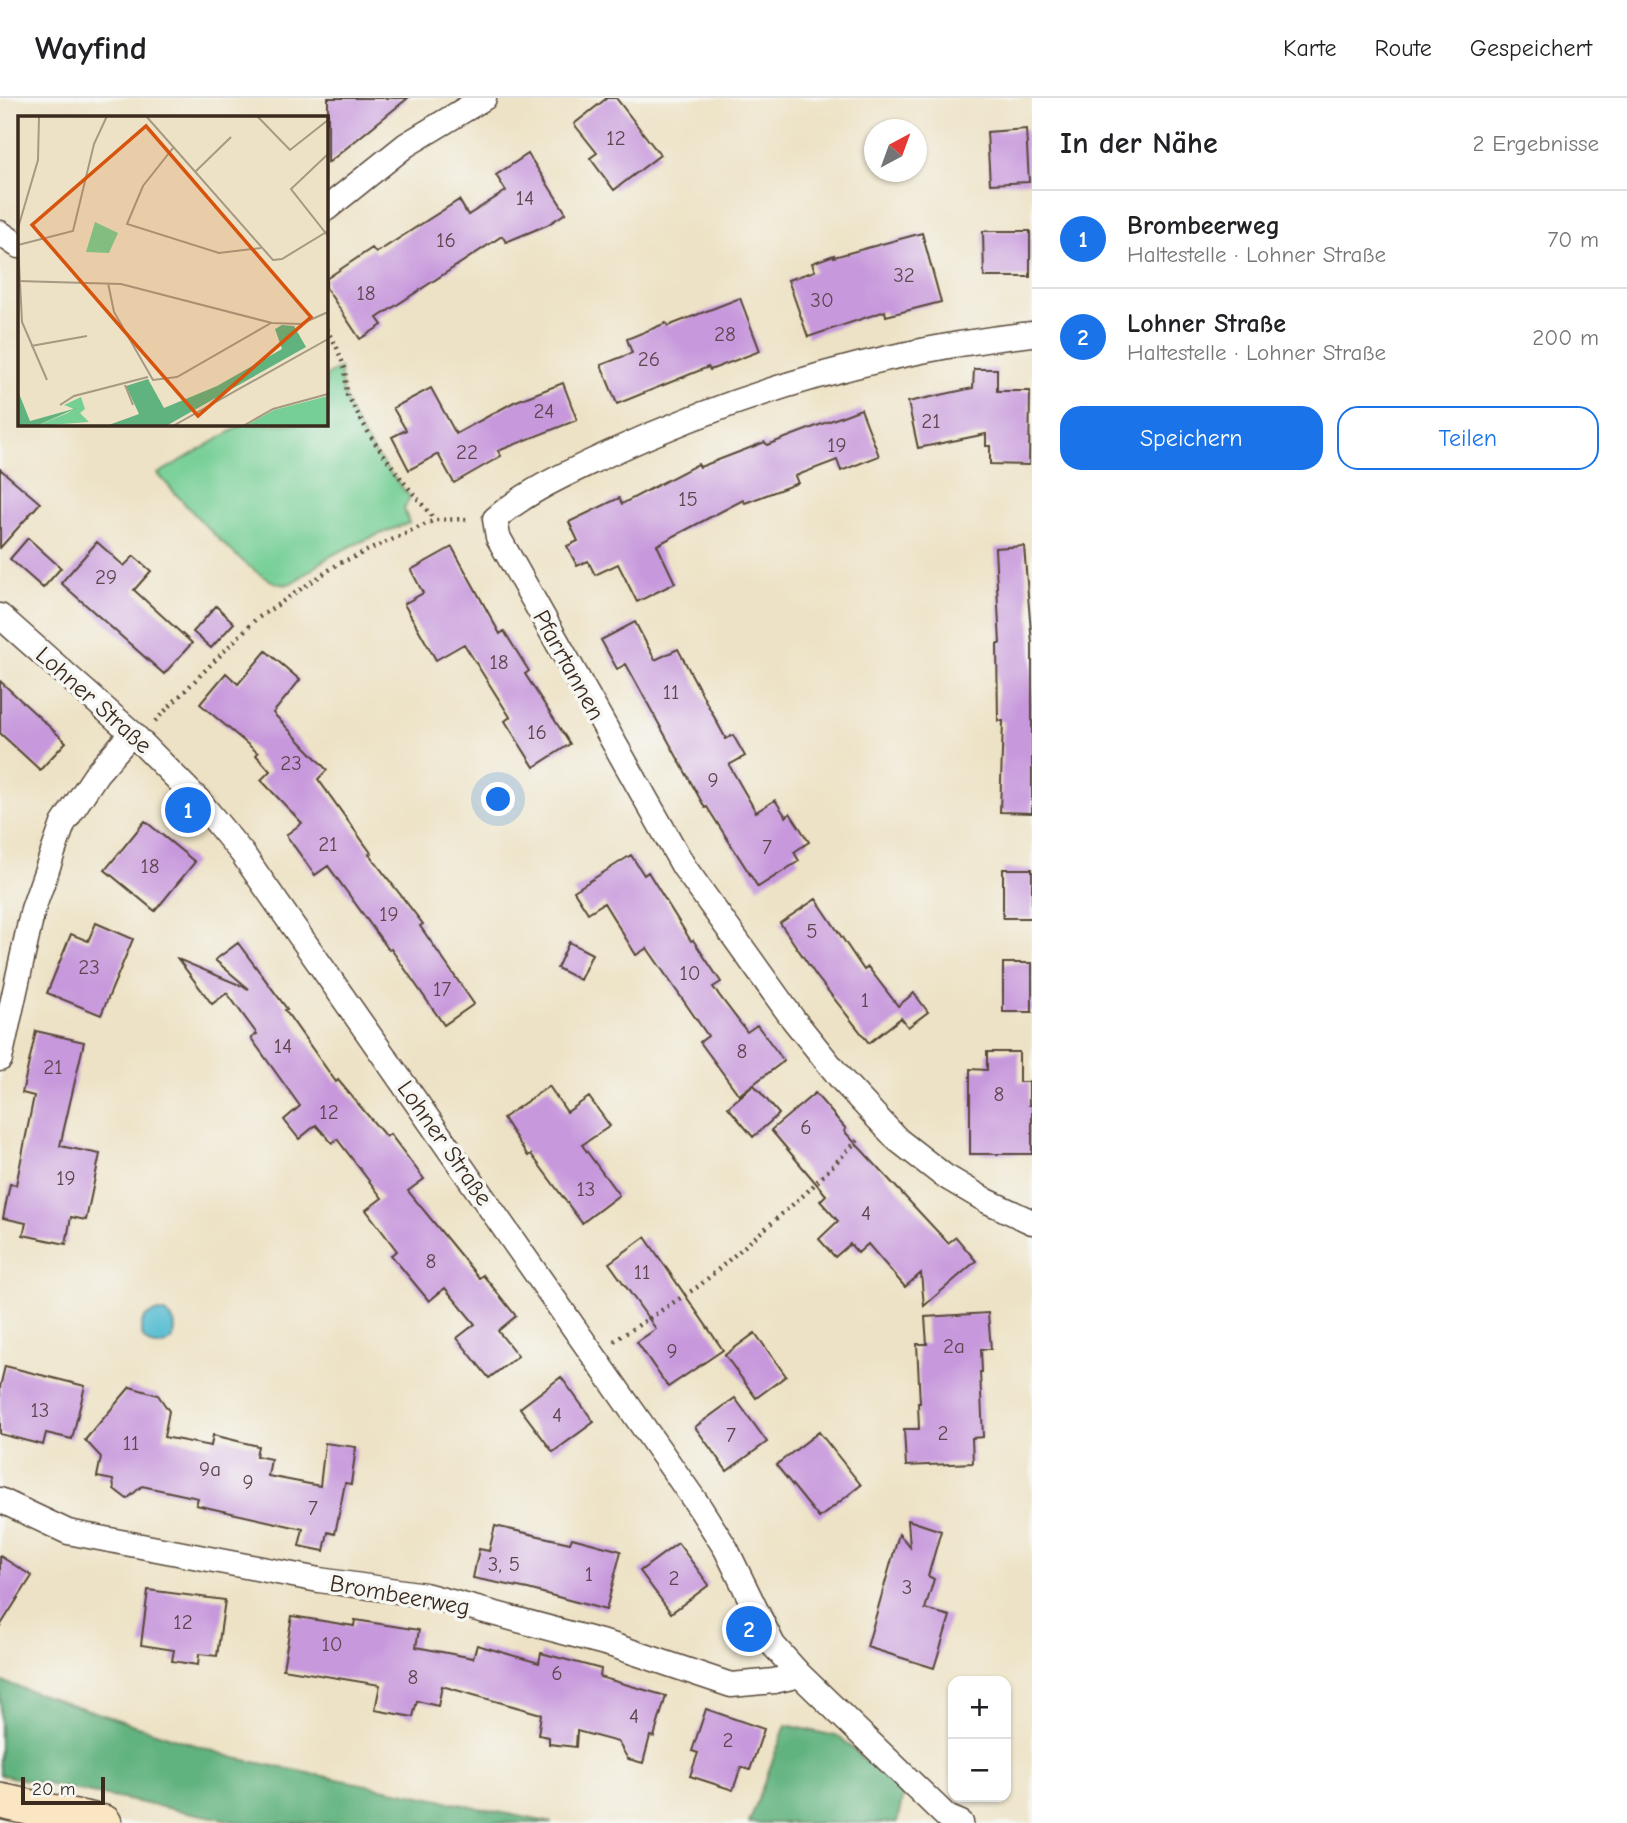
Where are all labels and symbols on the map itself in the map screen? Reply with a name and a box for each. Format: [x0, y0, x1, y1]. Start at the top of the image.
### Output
inset map [18, 116, 327, 425]
north arrow [864, 119, 927, 182]
house number: 12 [606, 126, 626, 150]
house number: 14 [516, 186, 534, 210]
house number: 16 [436, 228, 456, 252]
house number: 32 [893, 263, 915, 287]
house number: 18 [356, 281, 376, 305]
house number: 30 [810, 288, 834, 312]
house number: 28 [714, 322, 736, 346]
house number: 26 [638, 347, 660, 371]
house number: 24 [533, 399, 555, 423]
house number: 21 [921, 409, 941, 433]
house number: 19 [827, 433, 847, 457]
house number: 22 [456, 440, 478, 464]
house number: 15 [678, 487, 698, 511]
house number: 29 [95, 565, 117, 589]
street label: Pfarrtannen [527, 605, 611, 725]
street label: Lohner Straße [30, 641, 158, 759]
house number: 18 [489, 650, 509, 674]
house number: 11 [663, 680, 679, 704]
house number: 16 [527, 720, 547, 744]
house number: 23 [280, 751, 302, 775]
house number: 9 [707, 768, 719, 792]
your location [481, 782, 515, 816]
pin: 1 [165, 784, 211, 836]
house number: 21 [318, 832, 338, 856]
house number: 7 [762, 835, 772, 859]
house number: 18 [140, 854, 160, 878]
house number: 19 [379, 902, 399, 926]
house number: 5 [806, 919, 818, 943]
house number: 23 [78, 955, 100, 979]
house number: 10 [679, 961, 701, 985]
house number: 17 [433, 977, 451, 1001]
house number: 1 [861, 988, 869, 1012]
house number: 14 [274, 1034, 292, 1058]
house number: 8 [737, 1039, 747, 1063]
house number: 21 [43, 1055, 63, 1079]
street label: Lohner Straße [392, 1075, 498, 1211]
house number: 8 [994, 1082, 1004, 1106]
house number: 12 [319, 1100, 339, 1124]
house number: 6 [800, 1115, 812, 1139]
house number: 19 [56, 1166, 76, 1190]
house number: 13 [577, 1177, 595, 1201]
house number: 4 [861, 1201, 871, 1225]
house number: 8 [426, 1249, 436, 1273]
house number: 11 [634, 1260, 650, 1284]
house number: 2a [943, 1334, 965, 1358]
house number: 9 [666, 1339, 678, 1363]
house number: 13 [31, 1398, 49, 1422]
house number: 4 [552, 1403, 562, 1427]
house number: 2 [938, 1421, 948, 1445]
house number: 7 [726, 1423, 736, 1447]
house number: 11 [123, 1431, 139, 1455]
house number: 9a [199, 1457, 221, 1481]
house number: 9 [242, 1470, 254, 1494]
house number: 7 [308, 1496, 318, 1520]
house number: 3, 5 [488, 1552, 520, 1576]
house number: 1 [585, 1562, 593, 1586]
house number: 2 [669, 1566, 679, 1590]
street label: Brombeerweg [328, 1569, 472, 1621]
house number: 3 [902, 1575, 912, 1599]
pin: 2 [726, 1603, 772, 1655]
house number: 12 [173, 1610, 193, 1634]
house number: 10 [321, 1632, 343, 1656]
house number: 6 [551, 1661, 563, 1685]
house number: 8 [408, 1665, 418, 1689]
house number: 4 [629, 1704, 639, 1728]
house number: 2 [723, 1728, 733, 1752]
scale bar [21, 1774, 105, 1806]

